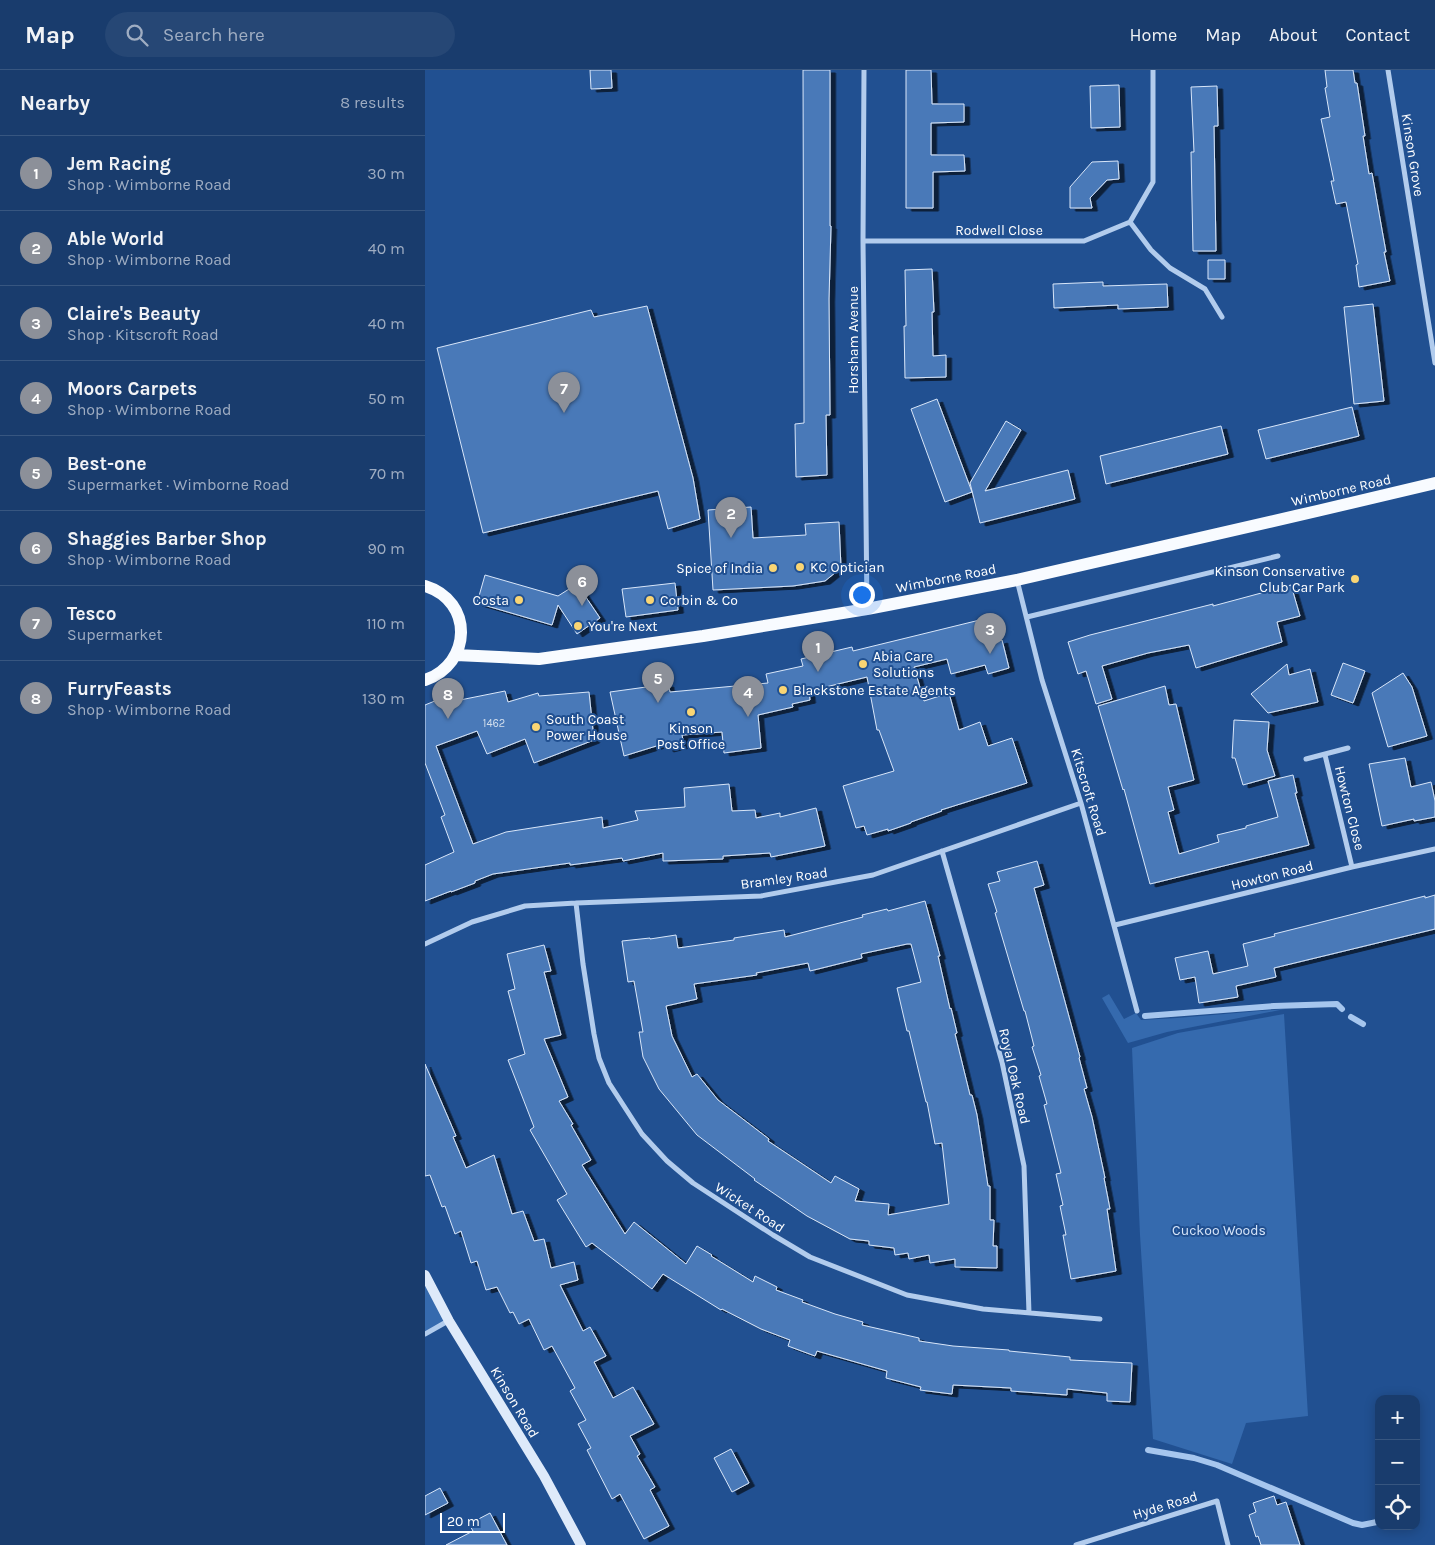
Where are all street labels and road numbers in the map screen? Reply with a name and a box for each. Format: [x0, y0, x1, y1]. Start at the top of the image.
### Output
street label: Kinson Grove [1398, 112, 1427, 198]
street label: Rodwell Close [955, 222, 1043, 239]
street label: Horsham Avenue [845, 286, 862, 394]
street label: Wimborne Road [1290, 471, 1393, 510]
street label: Wimborne Road [894, 560, 998, 597]
street label: Kitscroft Road [1067, 746, 1110, 838]
street label: Howton Close [1331, 764, 1368, 852]
street label: Howton Road [1229, 857, 1315, 894]
street label: Bramley Road [739, 864, 829, 893]
street label: Royal Oak Road [995, 1027, 1034, 1126]
street label: Wicket Road [712, 1179, 788, 1236]
street label: Kinson Road [487, 1364, 542, 1441]
street label: Hyde Road [1131, 1488, 1200, 1523]

